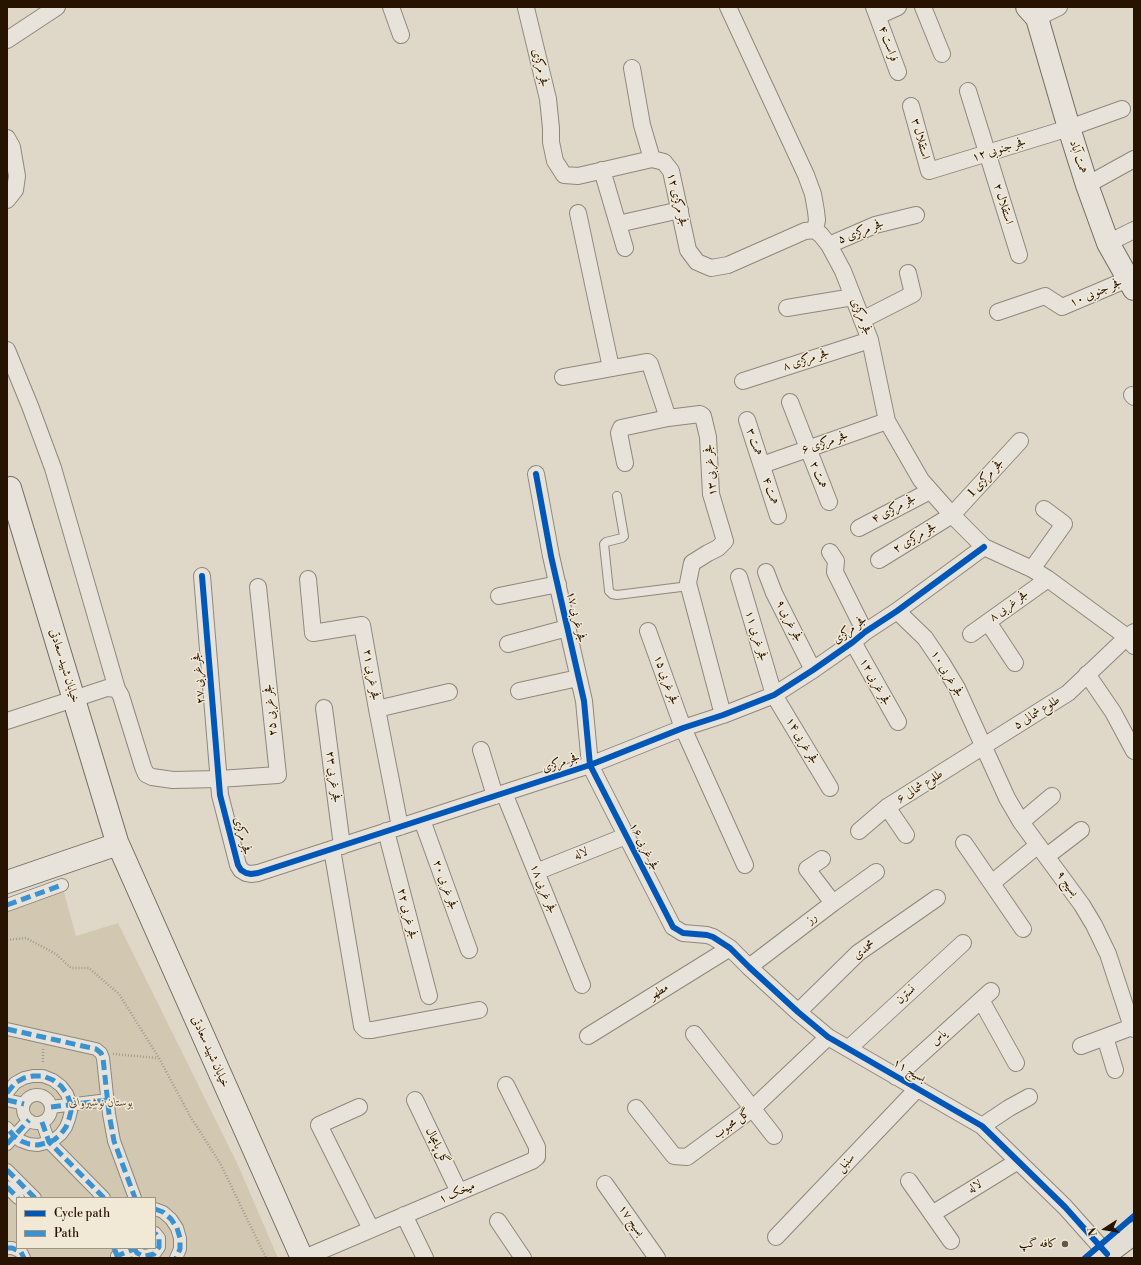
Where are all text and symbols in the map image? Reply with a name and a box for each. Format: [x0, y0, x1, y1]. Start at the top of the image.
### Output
street label: فراست ۴ [875, 24, 901, 64]
street label: فجر مرکزی [528, 47, 552, 89]
street label: استقلال ۳ [908, 117, 932, 161]
street label: فجر جنوبی ۱۲ [970, 135, 1028, 165]
street label: همت آباد [1066, 139, 1090, 175]
street label: فجر مرکزی ۱۲ [663, 171, 691, 229]
street label: استقلال ۲ [990, 182, 1016, 226]
street label: فجر مرکزی ۵ [836, 217, 886, 247]
street label: فجر جنوبی ۱۰ [1068, 275, 1124, 311]
street label: فجر مرکزی [847, 296, 875, 338]
street label: فجر مرکزی ۸ [781, 346, 831, 374]
street label: همت ۳ [743, 426, 765, 458]
street label: فجر مرکزی ۶ [800, 428, 850, 458]
street label: فجر غربی ۱۳ [702, 443, 720, 497]
street label: فجر مرکزی 1 [965, 456, 1007, 500]
street label: همت ۲ [806, 459, 830, 491]
street label: همت ۴ [759, 475, 781, 507]
street label: فجر مرکزی ۴ [869, 491, 919, 527]
street label: فجر مرکزی ۲ [891, 519, 939, 557]
street label: فجر غربی ۸ [986, 587, 1032, 625]
street label: فجر غربی ۱۷ [563, 590, 589, 644]
street label: فجر غربی ۹ [772, 598, 806, 644]
street label: فجر غربی ۱۱ [741, 609, 771, 663]
street label: فجر مرکزی [830, 613, 870, 647]
street label: خیابان شهید سعادتی [46, 627, 82, 705]
street label: فجر غربی ۲۱ [359, 648, 383, 702]
street label: فجر غربی ۱۰ [927, 648, 967, 700]
street label: فجر غربی ۲۷ [190, 651, 208, 705]
street label: فجر غربی ۱۵ [650, 653, 682, 707]
street label: فجر غربی ۱۲ [856, 656, 894, 708]
street label: فجر غربی ۲۵ [261, 683, 281, 737]
street label: طلوع شمالی ۵ [1011, 693, 1063, 733]
street label: فجر غربی ۱۴ [782, 715, 822, 767]
street label: فجر غربی ۲۳ [322, 750, 344, 804]
street label: فجر مرکزی [540, 750, 582, 776]
street label: طلوع شمالی ۶ [894, 767, 946, 807]
street label: فجر مرکزی [230, 815, 254, 857]
street label: فجر غربی ۱۶ [626, 820, 662, 874]
street label: لاله [572, 845, 590, 863]
street label: فجر غربی ۲۰ [429, 858, 461, 912]
street label: فجر غربی ۱۸ [527, 862, 559, 916]
street label: بسیج ۹ [1053, 868, 1081, 900]
street label: فجر غربی ۲۲ [394, 887, 420, 941]
street label: رز [804, 910, 820, 928]
street label: محمدی [850, 937, 878, 963]
street label: مطهر [647, 981, 671, 1003]
street label: نسترن [893, 982, 919, 1008]
street label: خیابان شهید سعادتی [188, 1014, 232, 1090]
street label: یاس [928, 1027, 950, 1049]
street label: بسیج ۱۱ [890, 1056, 928, 1086]
park label: بوستان نوشیروانی [69, 1096, 133, 1110]
street label: گل محبوب [711, 1106, 753, 1142]
street label: گل پامچال [422, 1125, 452, 1167]
street label: سنبل [834, 1151, 858, 1175]
street label: لاله [965, 1177, 985, 1197]
street label: میخک ۱ [437, 1179, 477, 1207]
legend [16, 1197, 156, 1249]
street label: بسیج ۱۷ [615, 1202, 647, 1240]
text: Cycle path [54, 1206, 110, 1221]
north arrow [1085, 1209, 1125, 1249]
text: Path [54, 1226, 79, 1241]
text: N [1086, 1226, 1101, 1237]
place label: کافه گپ [1019, 1237, 1057, 1251]
marker: کافه گپ [1060, 1239, 1070, 1249]

